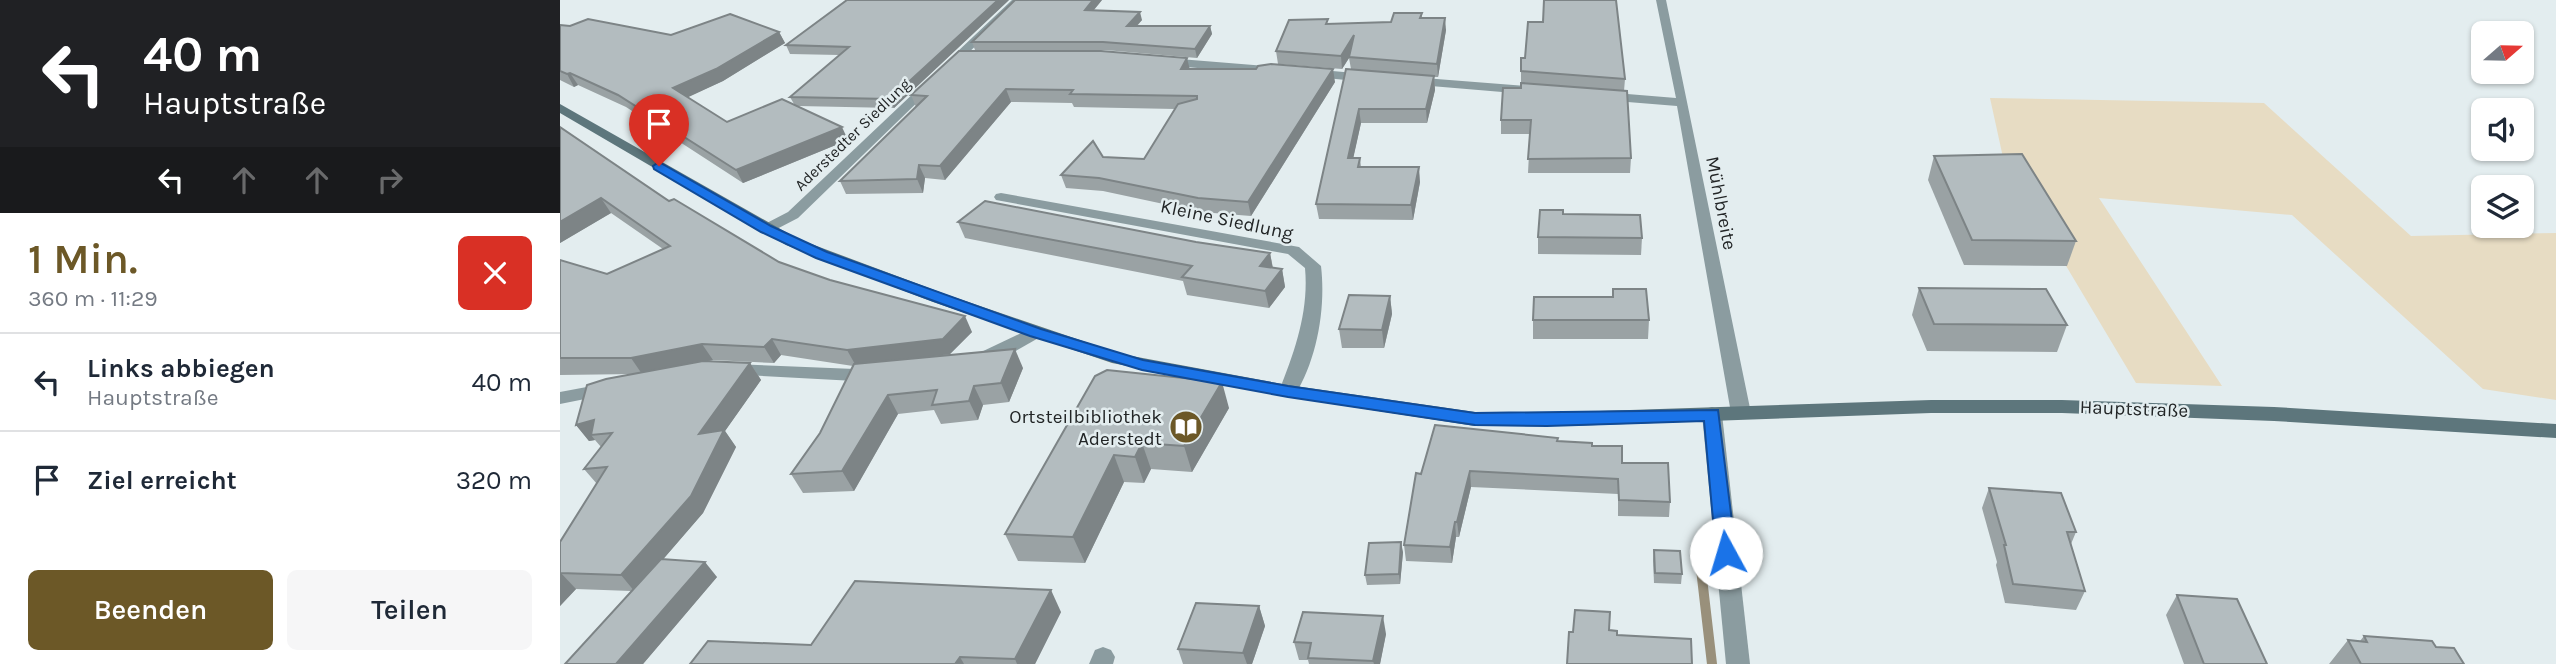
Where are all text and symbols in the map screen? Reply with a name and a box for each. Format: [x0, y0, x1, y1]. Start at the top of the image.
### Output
north arrow [2471, 21, 2534, 84]
map controls [2471, 21, 2534, 238]
text: 40 m [143, 26, 262, 83]
icon: left [28, 28, 119, 119]
street label: Aderstedter Siedlung [790, 74, 914, 195]
text: Hauptstraße [143, 85, 326, 122]
pin [629, 94, 689, 166]
button: sound [2471, 98, 2534, 161]
icon: arrive [640, 105, 678, 143]
street label: Mühlbreite [1701, 155, 1741, 252]
icon: left [152, 161, 190, 199]
icon: ahead [225, 161, 263, 199]
icon: ahead [298, 161, 336, 199]
icon: right [371, 161, 409, 199]
button: layers [2471, 175, 2534, 238]
street label: Kleine Siedlung [1158, 195, 1295, 245]
text: 1 Min. [28, 234, 138, 284]
button: close [458, 236, 532, 310]
text: 360 m · 11:29 [28, 285, 158, 312]
text: Links abbiegen [87, 353, 275, 384]
icon: left [28, 363, 66, 401]
text: 40 m [472, 367, 532, 398]
text: Hauptstraße [87, 384, 219, 411]
street label: Hauptstraße [2079, 396, 2189, 422]
place label: Ortsteilbibliothek Aderstedt [1009, 406, 1162, 450]
library icon: Ortsteilbibliothek Aderstedt [1167, 408, 1205, 446]
icon: arrive [28, 461, 66, 499]
text: Ziel erreicht [87, 465, 237, 496]
text: 320 m [456, 465, 532, 496]
position arrow [1689, 516, 1763, 590]
button: Beenden [28, 570, 273, 650]
button: Teilen [287, 570, 532, 650]

